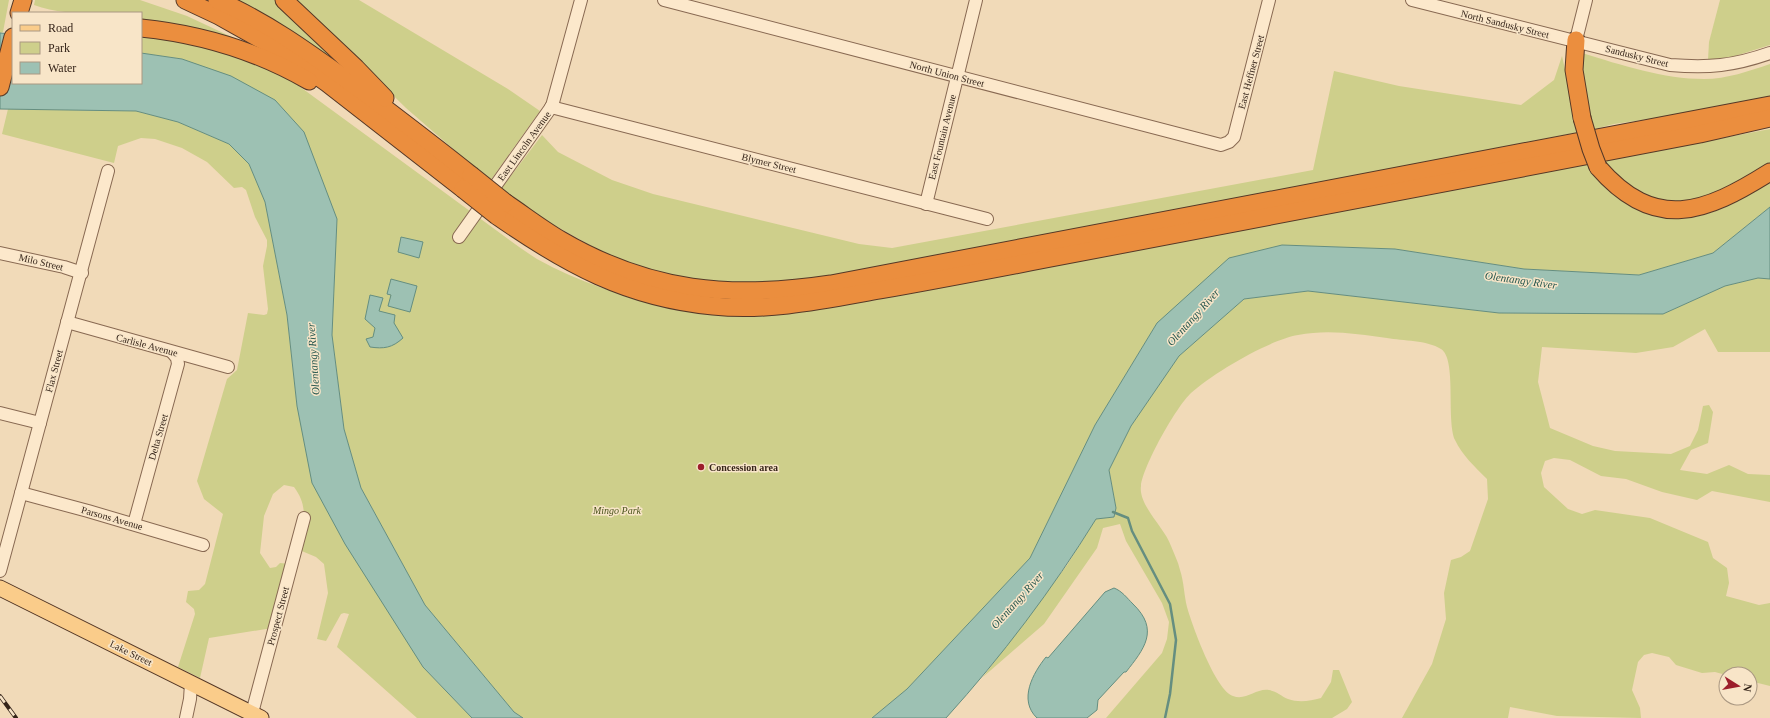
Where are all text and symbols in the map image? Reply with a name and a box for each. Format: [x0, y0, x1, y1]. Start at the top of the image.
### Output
street label: North Sandusky Street [1460, 8, 1550, 40]
legend [12, 12, 142, 84]
text: Road [48, 21, 73, 35]
street label: East Heffner Street [1236, 33, 1266, 110]
text: Park [48, 41, 70, 55]
street label: Sandusky Street [1604, 43, 1670, 69]
street label: North Union Street [909, 59, 986, 89]
text: Water [48, 61, 76, 75]
street label: East Fountain Avenue [926, 93, 958, 181]
street label: East Lincoln Avenue [495, 109, 553, 183]
street label: Blymer Street [741, 151, 798, 175]
street label: Milo Street [18, 252, 65, 273]
water label: Olentangy River [1484, 269, 1558, 291]
water label: Olentangy River [1164, 286, 1222, 348]
water label: Olentangy River [304, 322, 322, 396]
street label: Carlisle Avenue [115, 331, 180, 359]
street label: Flax Street [43, 348, 65, 393]
street label: Delta Street [146, 412, 170, 461]
marker: Concession area [696, 462, 706, 472]
place label: Concession area [709, 462, 778, 473]
street label: Parsons Avenue [80, 504, 145, 532]
park label: Mingo Park [592, 505, 642, 516]
water label: Olentangy River [988, 569, 1046, 631]
street label: Prospect Street [265, 585, 291, 647]
street label: Lake Street [108, 638, 154, 668]
north arrow [1718, 666, 1758, 706]
text: N [1741, 683, 1754, 693]

